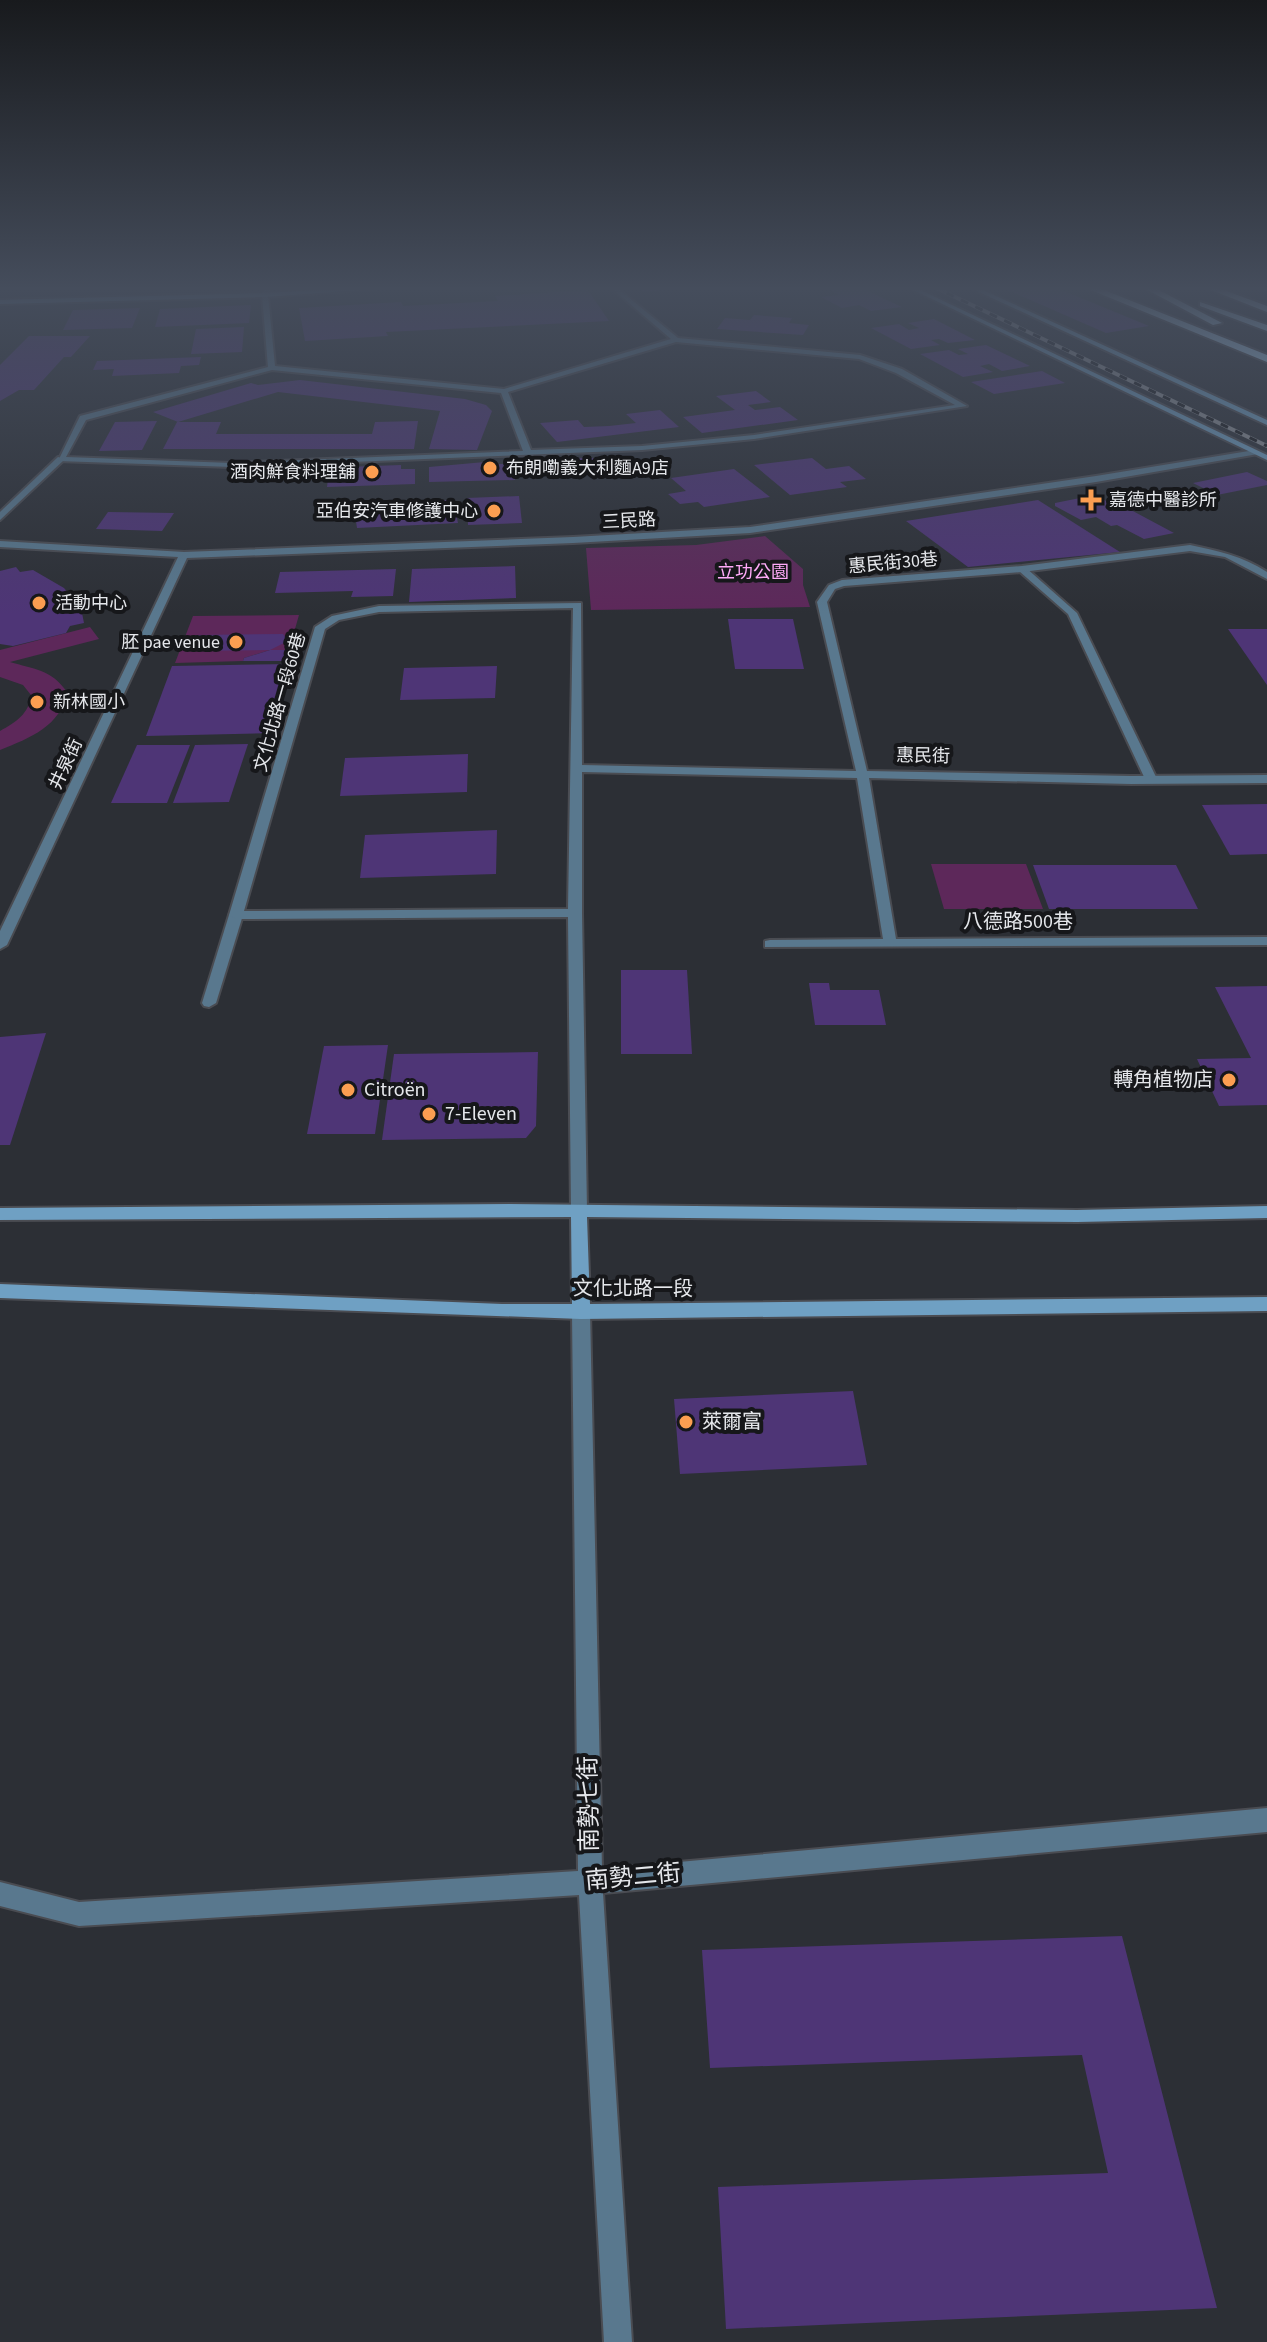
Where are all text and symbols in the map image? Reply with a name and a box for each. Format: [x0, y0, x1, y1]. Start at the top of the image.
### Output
place label: 布朗嘞義大利麵A9店 [506, 456, 669, 481]
marker: 布朗嘞義大利麵A9店 [481, 459, 499, 477]
place label: 酒肉鮮食料理舖 [230, 460, 356, 485]
marker: 酒肉鮮食料理舖 [363, 463, 381, 481]
place label: 嘉德中醫診所 [1109, 488, 1217, 513]
marker: 嘉德中醫診所 [1080, 489, 1102, 511]
place label: 亞伯安汽車修護中心 [316, 499, 478, 524]
marker: 亞伯安汽車修護中心 [485, 502, 503, 520]
street label: 三民路 [601, 507, 657, 535]
street label: 惠民街30巷 [847, 547, 939, 579]
park label: 立功公園 [717, 560, 789, 585]
place label: 活動中心 [55, 591, 127, 616]
marker: 活動中心 [30, 594, 48, 612]
street label: 文化北路一段60巷 [248, 629, 312, 775]
place label: 胚 pae venue [121, 630, 220, 655]
marker: 胚 pae venue [227, 633, 245, 651]
place label: 新林國小 [53, 690, 125, 715]
marker: 新林國小 [28, 693, 46, 711]
street label: 井泉街 [43, 734, 89, 794]
street label: 惠民街 [896, 743, 950, 769]
street label: 八德路500巷 [963, 908, 1073, 936]
place label: 轉角植物店 [1113, 1066, 1213, 1094]
marker: 轉角植物店 [1220, 1071, 1238, 1089]
place label: Citroën [364, 1076, 426, 1104]
marker: Citroën [339, 1081, 357, 1099]
place label: 7-Eleven [445, 1100, 517, 1128]
marker: 7-Eleven [420, 1105, 438, 1123]
street label: 文化北路一段 [573, 1275, 693, 1303]
place label: 萊爾富 [702, 1408, 762, 1436]
marker: 萊爾富 [677, 1413, 695, 1431]
street label: 南勢七街 [571, 1756, 607, 1852]
street label: 南勢二街 [584, 1855, 682, 1899]

